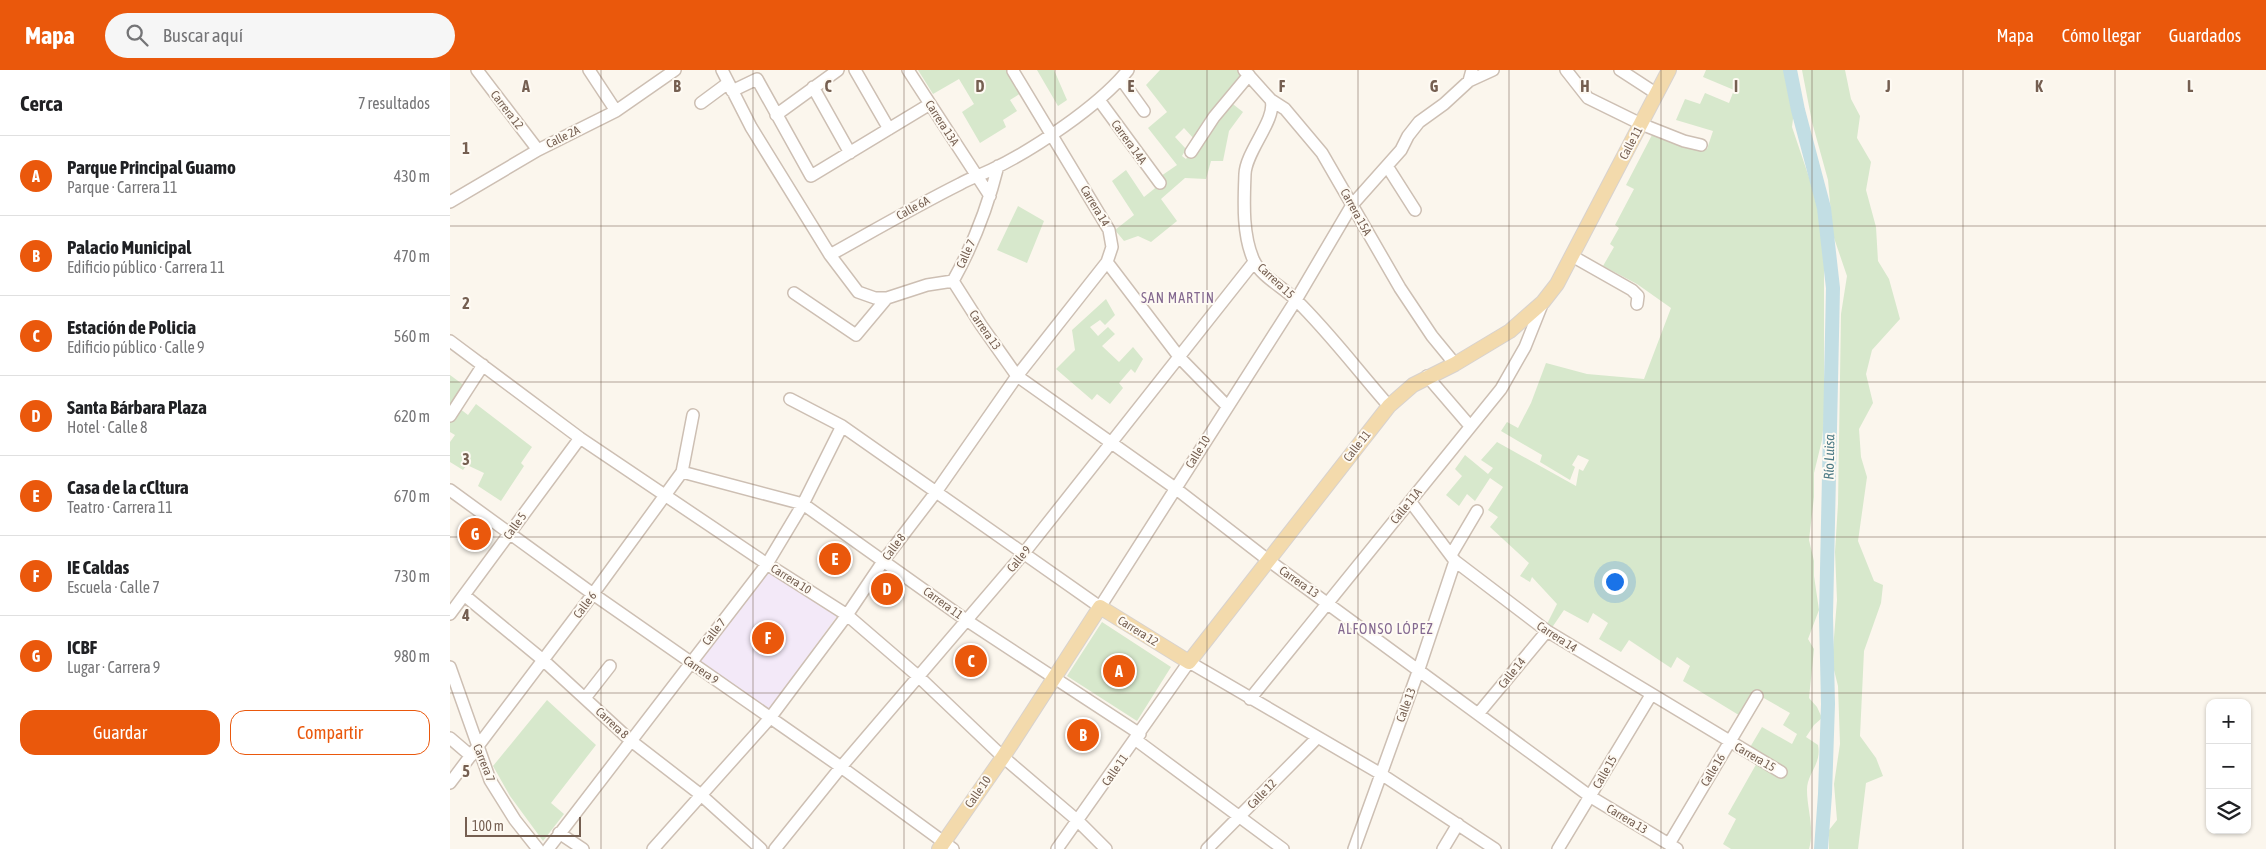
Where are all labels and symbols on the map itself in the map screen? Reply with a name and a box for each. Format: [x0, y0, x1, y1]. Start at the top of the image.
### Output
text: A [521, 77, 530, 95]
text: B [673, 77, 681, 95]
text: C [824, 77, 832, 95]
text: D [976, 77, 985, 95]
text: E [1128, 77, 1135, 95]
text: F [1279, 77, 1286, 95]
text: G [1430, 77, 1439, 95]
text: H [1580, 77, 1590, 95]
text: I [1734, 77, 1738, 95]
text: J [1884, 77, 1891, 95]
text: K [2035, 77, 2043, 95]
text: L [2187, 77, 2194, 95]
street label: Carrera 12 [488, 88, 526, 132]
street label: Carrera 13A [922, 98, 962, 148]
street label: Carrera 14A [1108, 117, 1150, 167]
street label: Calle 2A [544, 123, 582, 151]
street label: Calle 11 [1616, 124, 1646, 162]
text: 1 [462, 139, 470, 157]
street label: Carrera 14 [1077, 183, 1113, 229]
street label: Carrera 15A [1337, 186, 1375, 238]
street label: Calle 6A [894, 193, 932, 223]
street label: Calle 7 [954, 237, 979, 271]
street label: Carrera 15 [1255, 260, 1297, 302]
district label: SAN MARTIN [1141, 290, 1215, 306]
text: 2 [462, 294, 470, 312]
street label: Carrera 13 [966, 307, 1004, 353]
street label: Calle 11 [1341, 427, 1374, 464]
street label: Calle 10 [1183, 433, 1214, 471]
water label: Río Luisa [1821, 434, 1837, 480]
text: 3 [462, 450, 470, 468]
street label: Calle 11A [1388, 485, 1425, 527]
street label: Calle 5 [501, 510, 529, 542]
pin: G [459, 515, 491, 553]
street label: Calle 8 [879, 531, 909, 563]
pin: E [819, 540, 851, 578]
street label: Calle 9 [1004, 543, 1034, 575]
street label: Carrera 10 [768, 561, 814, 597]
street label: Carrera 13 [1276, 563, 1322, 601]
your location [1602, 569, 1628, 595]
pin: D [871, 570, 903, 608]
street label: Carrera 11 [921, 584, 966, 622]
street label: Calle 6 [570, 589, 600, 621]
text: 4 [461, 606, 470, 624]
street label: Carrera 12 [1115, 613, 1161, 649]
street label: Calle 7 [699, 616, 729, 648]
pin: F [752, 619, 784, 657]
street label: Carrera 14 [1534, 619, 1580, 655]
district label: ALFONSO LÓPEZ [1338, 621, 1434, 637]
pin: C [955, 642, 987, 680]
pin: A [1103, 652, 1135, 690]
street label: Carrera 9 [681, 653, 722, 687]
street label: Calle 14 [1495, 654, 1529, 691]
street label: Calle 13 [1393, 686, 1419, 724]
street label: Carrera 8 [593, 704, 632, 742]
pin: B [1067, 716, 1099, 754]
street label: Carrera 15 [1732, 740, 1778, 774]
street label: Carrera 7 [470, 742, 498, 784]
street label: Calle 11 [1099, 751, 1131, 789]
street label: Calle 16 [1698, 751, 1728, 789]
street label: Calle 15 [1590, 753, 1620, 791]
text: 5 [462, 762, 470, 780]
street label: Calle 10 [962, 773, 994, 811]
street label: Calle 12 [1245, 776, 1279, 812]
street label: Carrera 13 [1604, 801, 1650, 837]
scale bar [465, 814, 581, 837]

